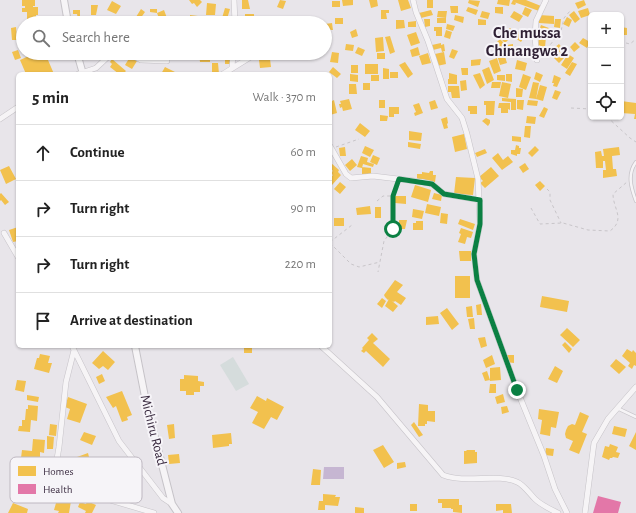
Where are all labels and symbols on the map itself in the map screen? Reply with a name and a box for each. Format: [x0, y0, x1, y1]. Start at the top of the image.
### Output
district label: Che mussa Chinangwa 2 [486, 25, 569, 59]
route start [384, 220, 402, 238]
route end [508, 381, 526, 399]
street label: Michiru Road [137, 393, 169, 467]
legend [10, 457, 142, 503]
text: Homes [43, 466, 74, 477]
text: Health [43, 484, 72, 495]

